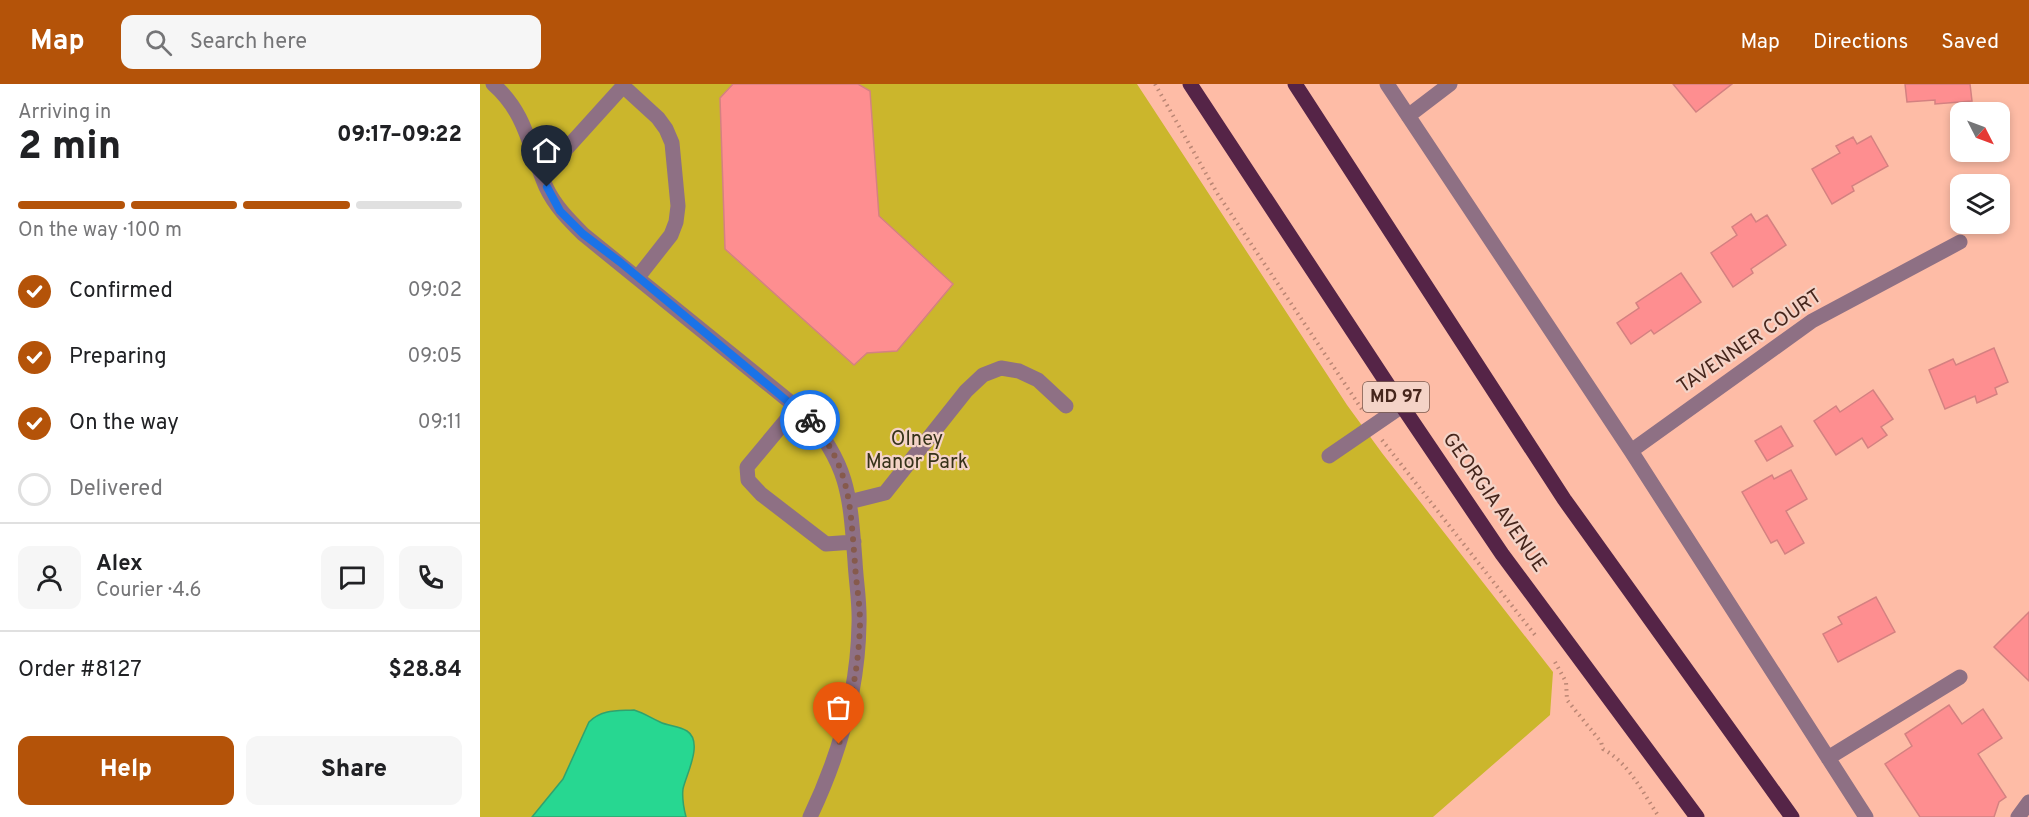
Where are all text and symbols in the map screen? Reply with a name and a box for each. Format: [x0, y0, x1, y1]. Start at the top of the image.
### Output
search box [121, 15, 541, 69]
text: Map [30, 24, 85, 60]
icon: search [142, 26, 175, 59]
text: Search here [190, 29, 307, 56]
text: Map [1740, 29, 1780, 56]
text: Directions [1813, 29, 1908, 56]
text: Saved [1941, 29, 1999, 56]
text: Arriving in [18, 100, 111, 126]
north arrow [1950, 102, 2010, 162]
map controls [1950, 102, 2010, 234]
text: 09:17–09:22 [337, 122, 462, 149]
text: 2 min [18, 124, 121, 173]
pin [521, 125, 572, 187]
icon: home [530, 134, 563, 167]
button: layers [1950, 174, 2010, 234]
text: On the way · 100 m [18, 218, 182, 244]
icon: check [18, 275, 51, 308]
text: Confirmed [69, 278, 173, 305]
text: 09:02 [408, 278, 462, 304]
street label: TAVENNER COURT [1673, 284, 1827, 400]
icon: check [18, 341, 51, 374]
text: Preparing [69, 344, 167, 371]
text: 09:05 [407, 344, 462, 370]
road number: MD 97 [1363, 382, 1429, 412]
courier [780, 390, 840, 450]
icon: bike [794, 404, 827, 437]
icon: check [18, 407, 51, 440]
text: On the way [69, 410, 179, 437]
text: 09:11 [418, 410, 462, 436]
park label: Olney Manor Park [866, 427, 968, 476]
street label: GEORGIA AVENUE [1436, 428, 1552, 578]
text: Delivered [69, 476, 163, 503]
button: person [18, 546, 81, 609]
button: chat [321, 546, 384, 609]
button: phone [399, 546, 462, 609]
text: Alex [96, 551, 143, 578]
text: Courier · 4.6 [96, 578, 201, 604]
text: Order #8127 [18, 657, 142, 684]
text: $28.84 [389, 657, 462, 684]
pin [813, 682, 864, 744]
icon: bag [822, 691, 855, 724]
button: Help [18, 736, 234, 805]
button: Share [246, 736, 462, 805]

